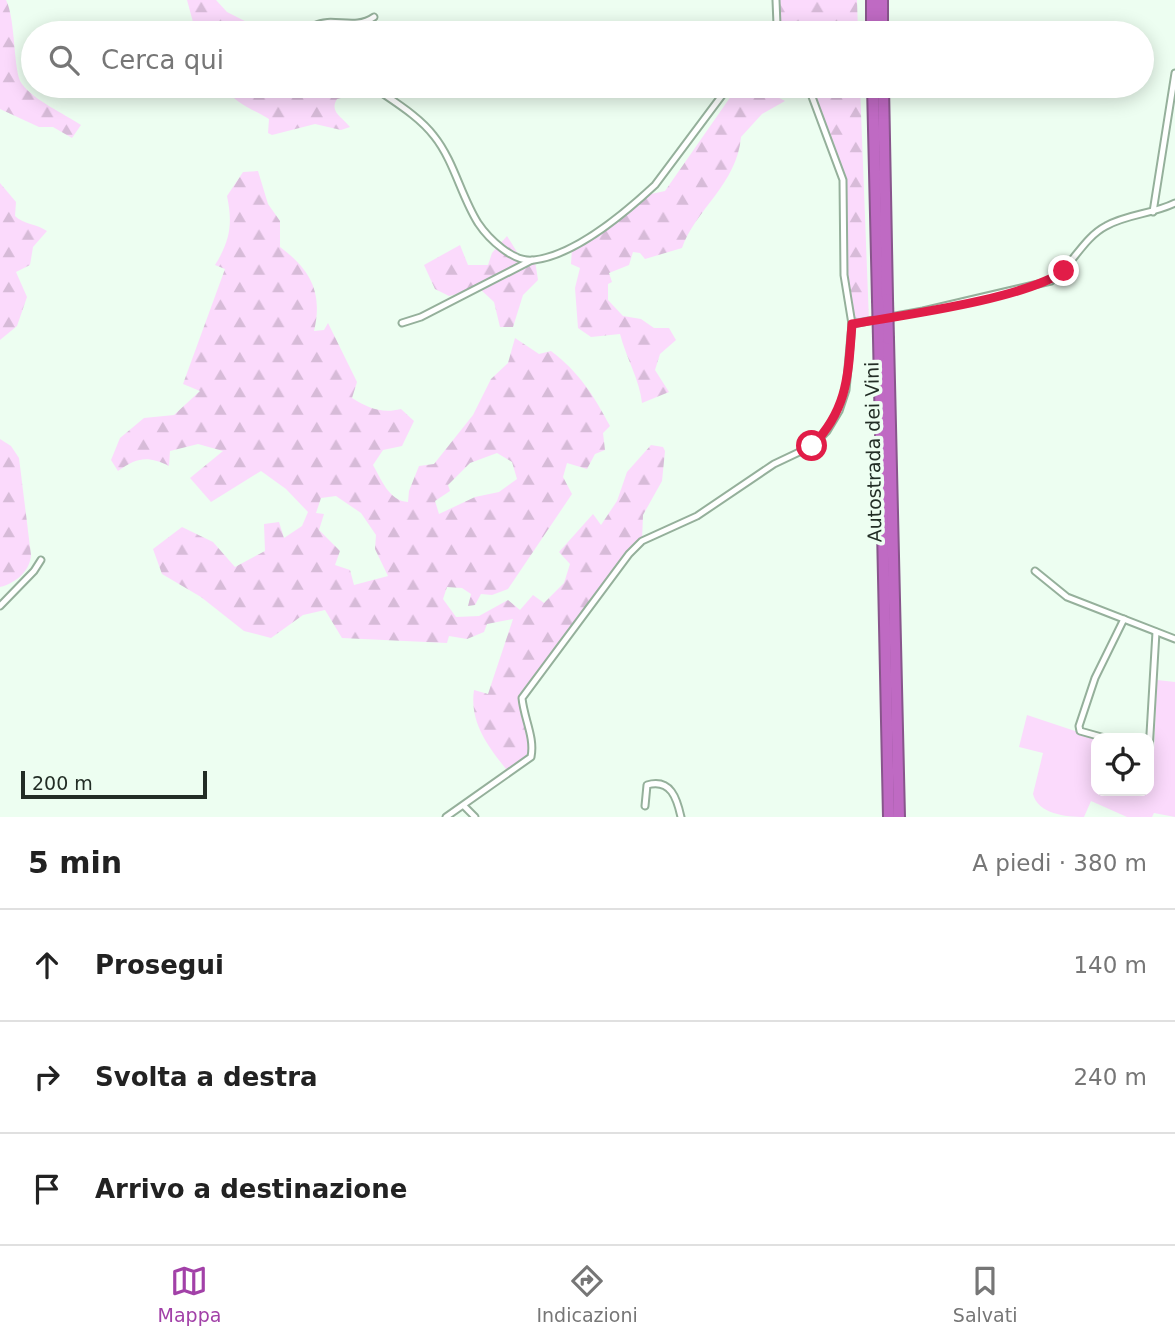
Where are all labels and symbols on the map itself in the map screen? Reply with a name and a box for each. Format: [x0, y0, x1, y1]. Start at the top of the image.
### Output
route end [1048, 255, 1079, 286]
street label: Autostrada dei Vini [860, 361, 886, 543]
route start [796, 430, 827, 461]
scale bar [21, 768, 206, 800]

